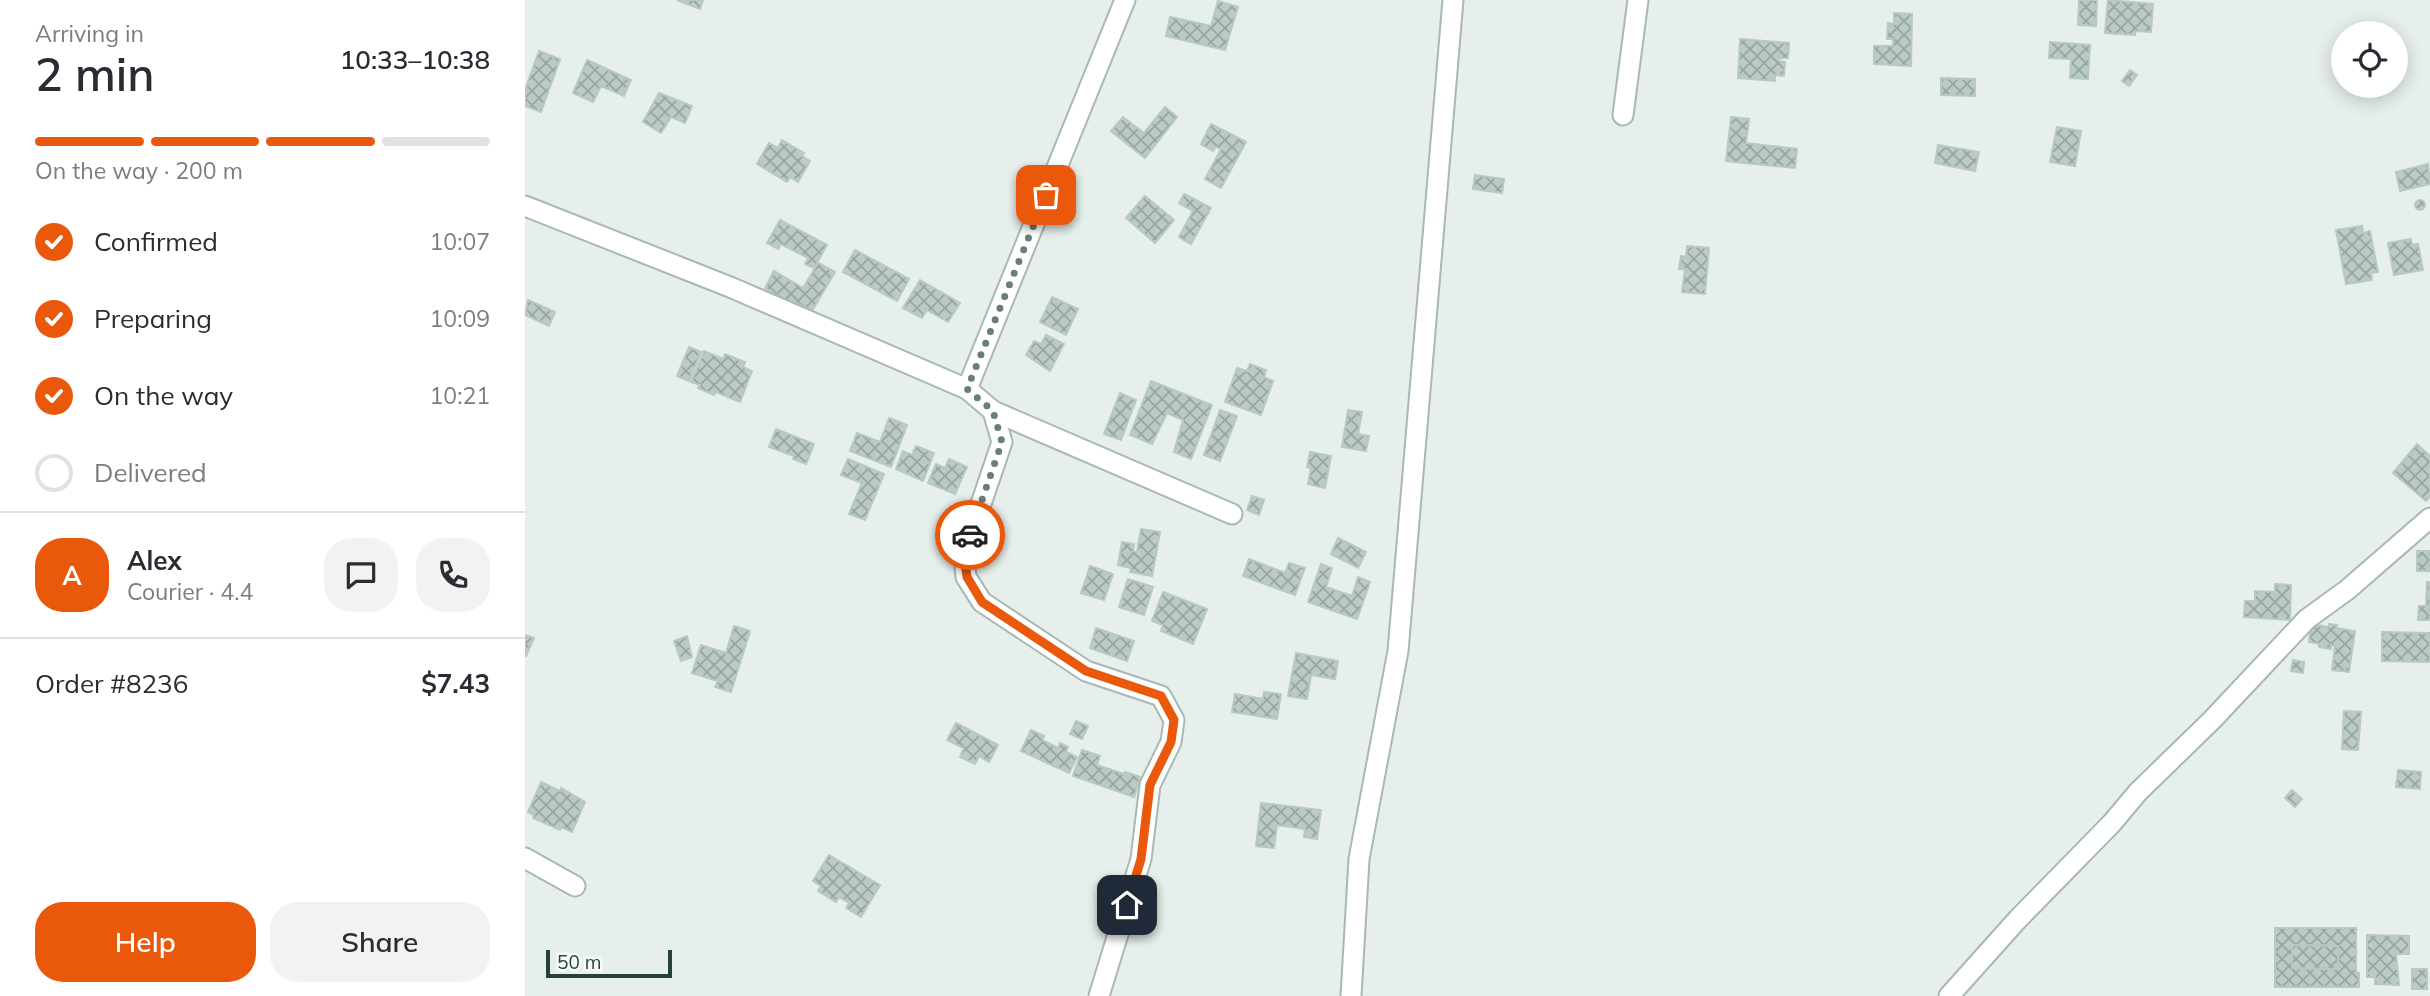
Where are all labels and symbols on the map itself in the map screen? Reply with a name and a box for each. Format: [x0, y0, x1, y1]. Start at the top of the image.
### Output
pin [1016, 165, 1076, 225]
courier [935, 500, 1005, 570]
pin [1097, 875, 1157, 935]
scale bar [546, 947, 672, 979]

